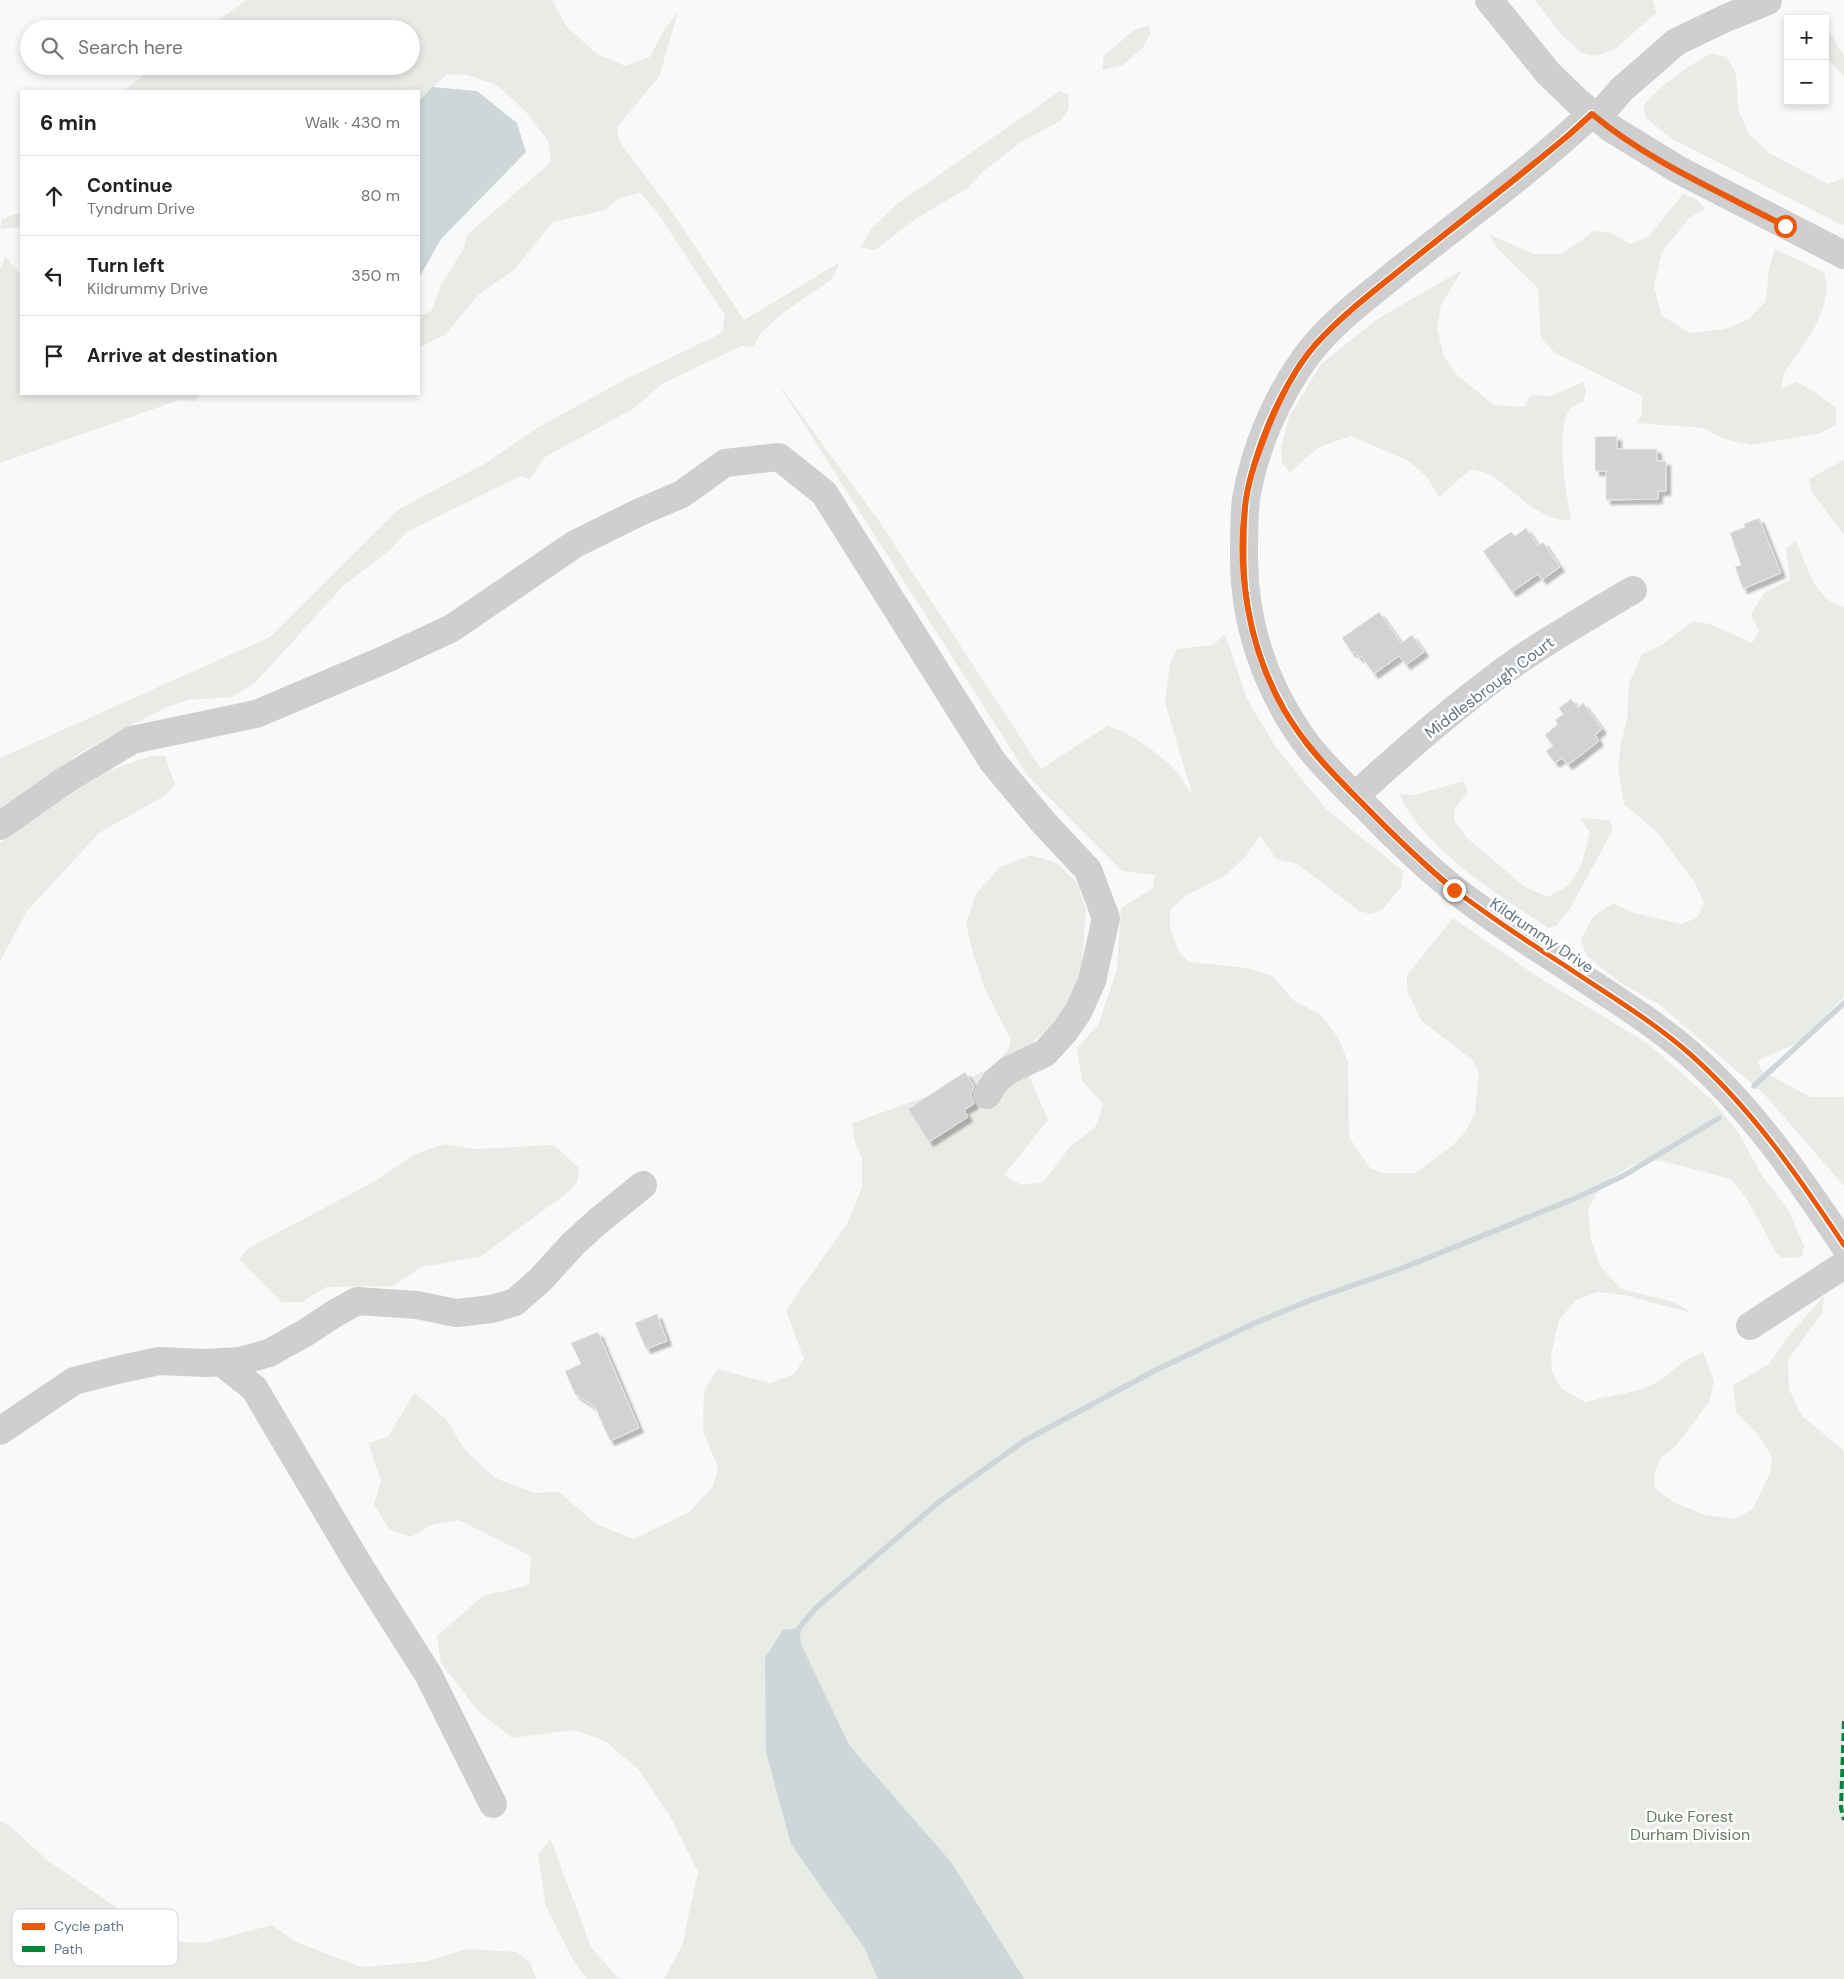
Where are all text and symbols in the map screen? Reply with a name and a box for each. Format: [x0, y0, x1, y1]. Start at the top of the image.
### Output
map controls [1784, 15, 1829, 105]
button: + [1784, 15, 1829, 60]
search box [20, 20, 420, 75]
icon: search [38, 34, 66, 62]
text: Search here [78, 35, 183, 60]
button: − [1784, 60, 1829, 105]
text: 6 min [40, 109, 97, 137]
text: Walk · 430 m [305, 112, 400, 133]
text: Continue [87, 173, 173, 198]
icon: ahead [40, 182, 68, 210]
text: 80 m [361, 185, 400, 206]
text: Tyndrum Drive [87, 198, 195, 219]
route start [1774, 215, 1797, 238]
text: Turn left [87, 253, 165, 278]
icon: left [40, 262, 68, 290]
text: 350 m [351, 265, 400, 286]
text: Kildrummy Drive [87, 278, 208, 299]
icon: arrive [40, 342, 68, 370]
text: Arrive at destination [87, 343, 278, 368]
street label: Middlesbrough Court [1420, 632, 1558, 743]
route end [1443, 879, 1466, 902]
street label: Kildrummy Drive [1486, 893, 1598, 978]
park label: Duke Forest Durham Division [1630, 1806, 1750, 1845]
legend [12, 1909, 178, 1966]
text: Cycle path [54, 1917, 124, 1935]
text: Path [54, 1940, 83, 1958]

